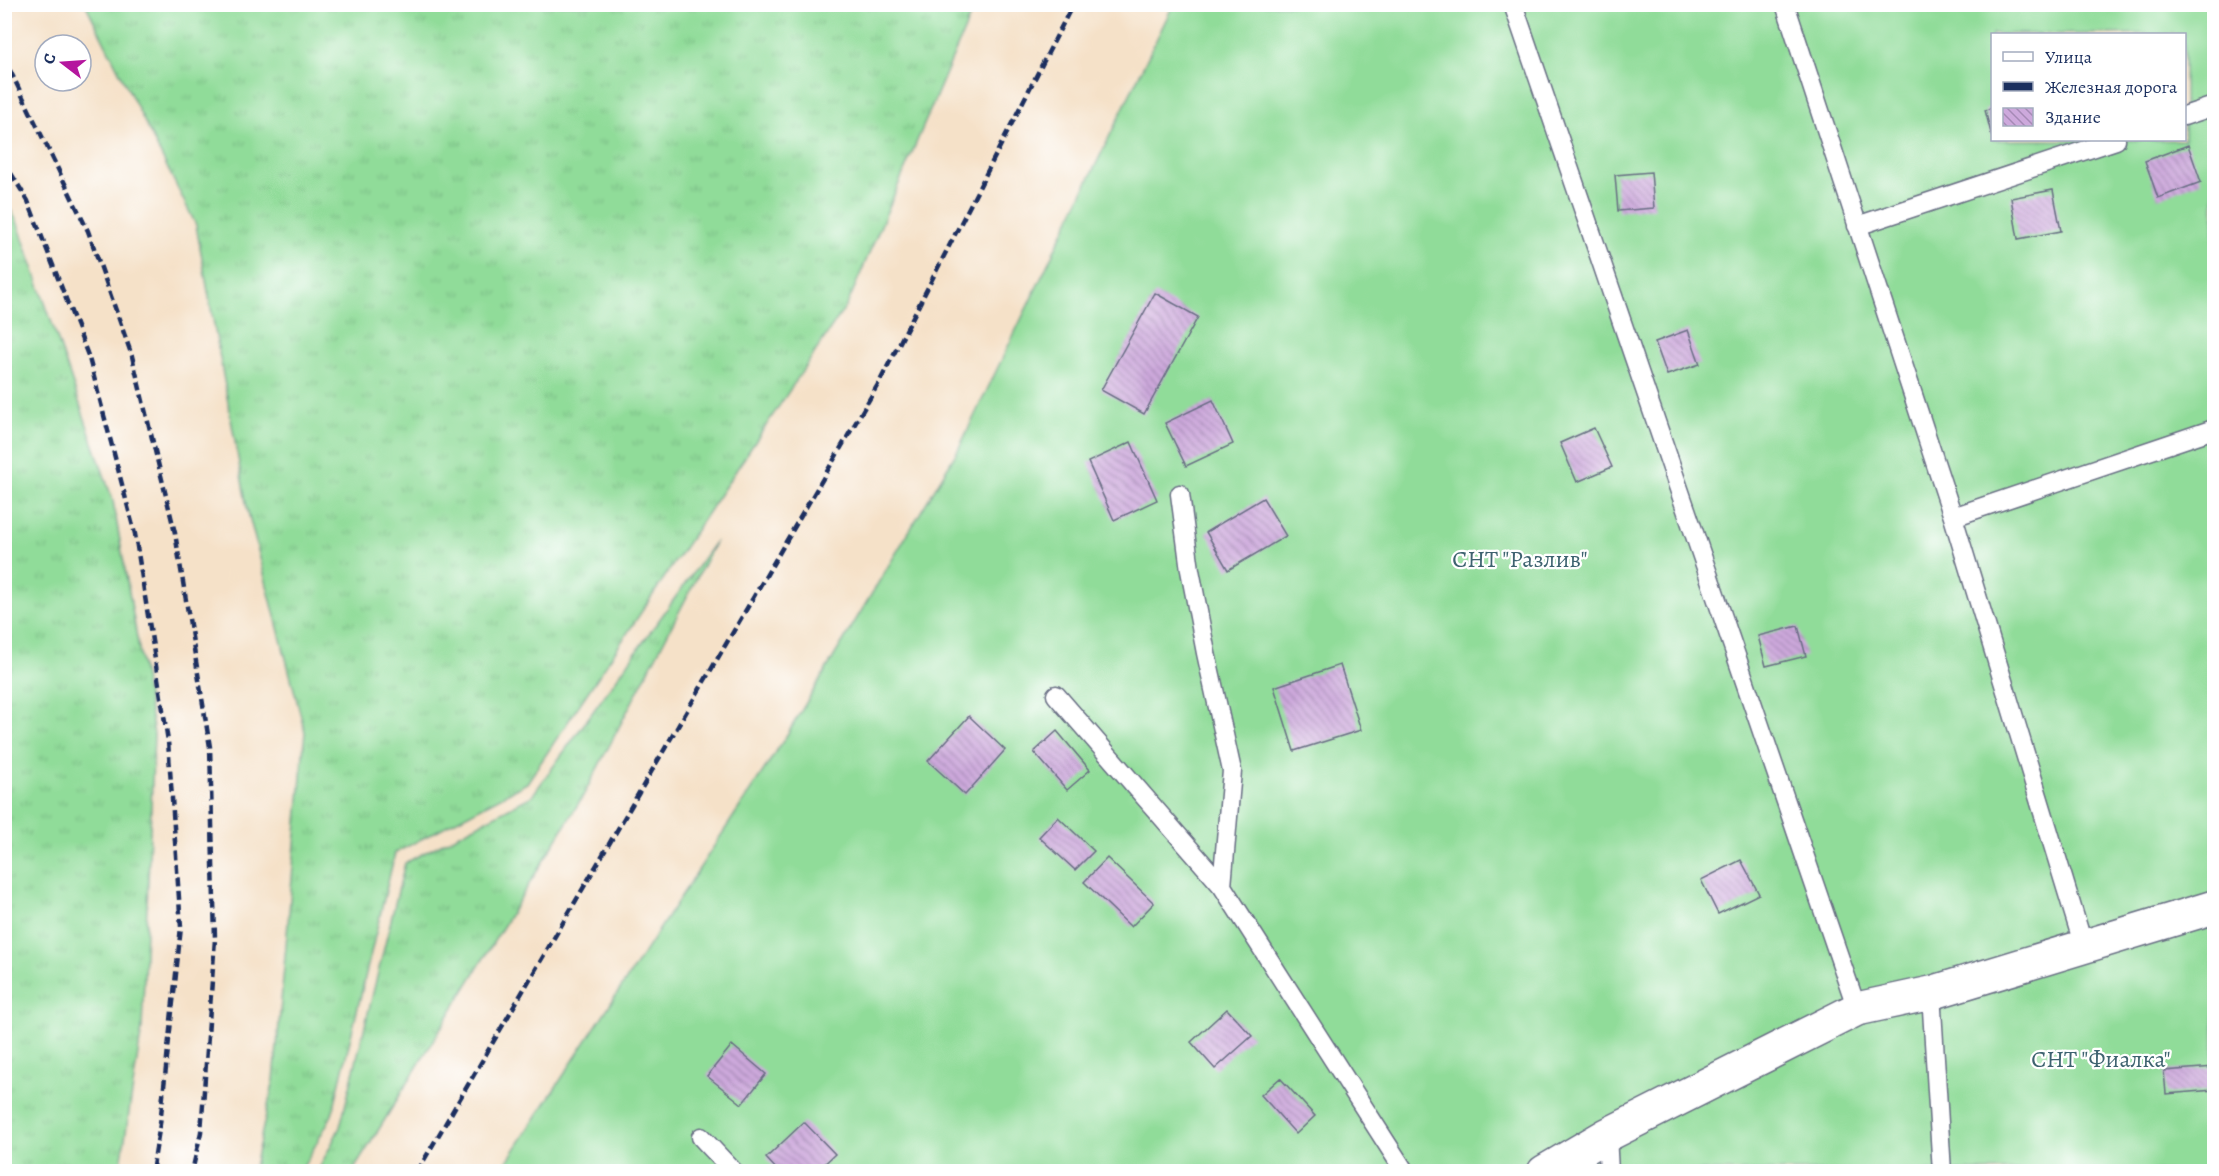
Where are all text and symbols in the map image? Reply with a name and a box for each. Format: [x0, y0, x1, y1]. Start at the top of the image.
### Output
north arrow [33, 33, 93, 93]
legend [1991, 33, 2186, 141]
text: Улица [2045, 45, 2093, 69]
text: С [38, 51, 62, 67]
text: Железная дорога [2045, 75, 2178, 99]
text: Здание [2045, 105, 2101, 129]
park label: СНТ "Разлив" [1452, 543, 1588, 575]
park label: СНТ "Фиалка" [2031, 1043, 2171, 1075]

